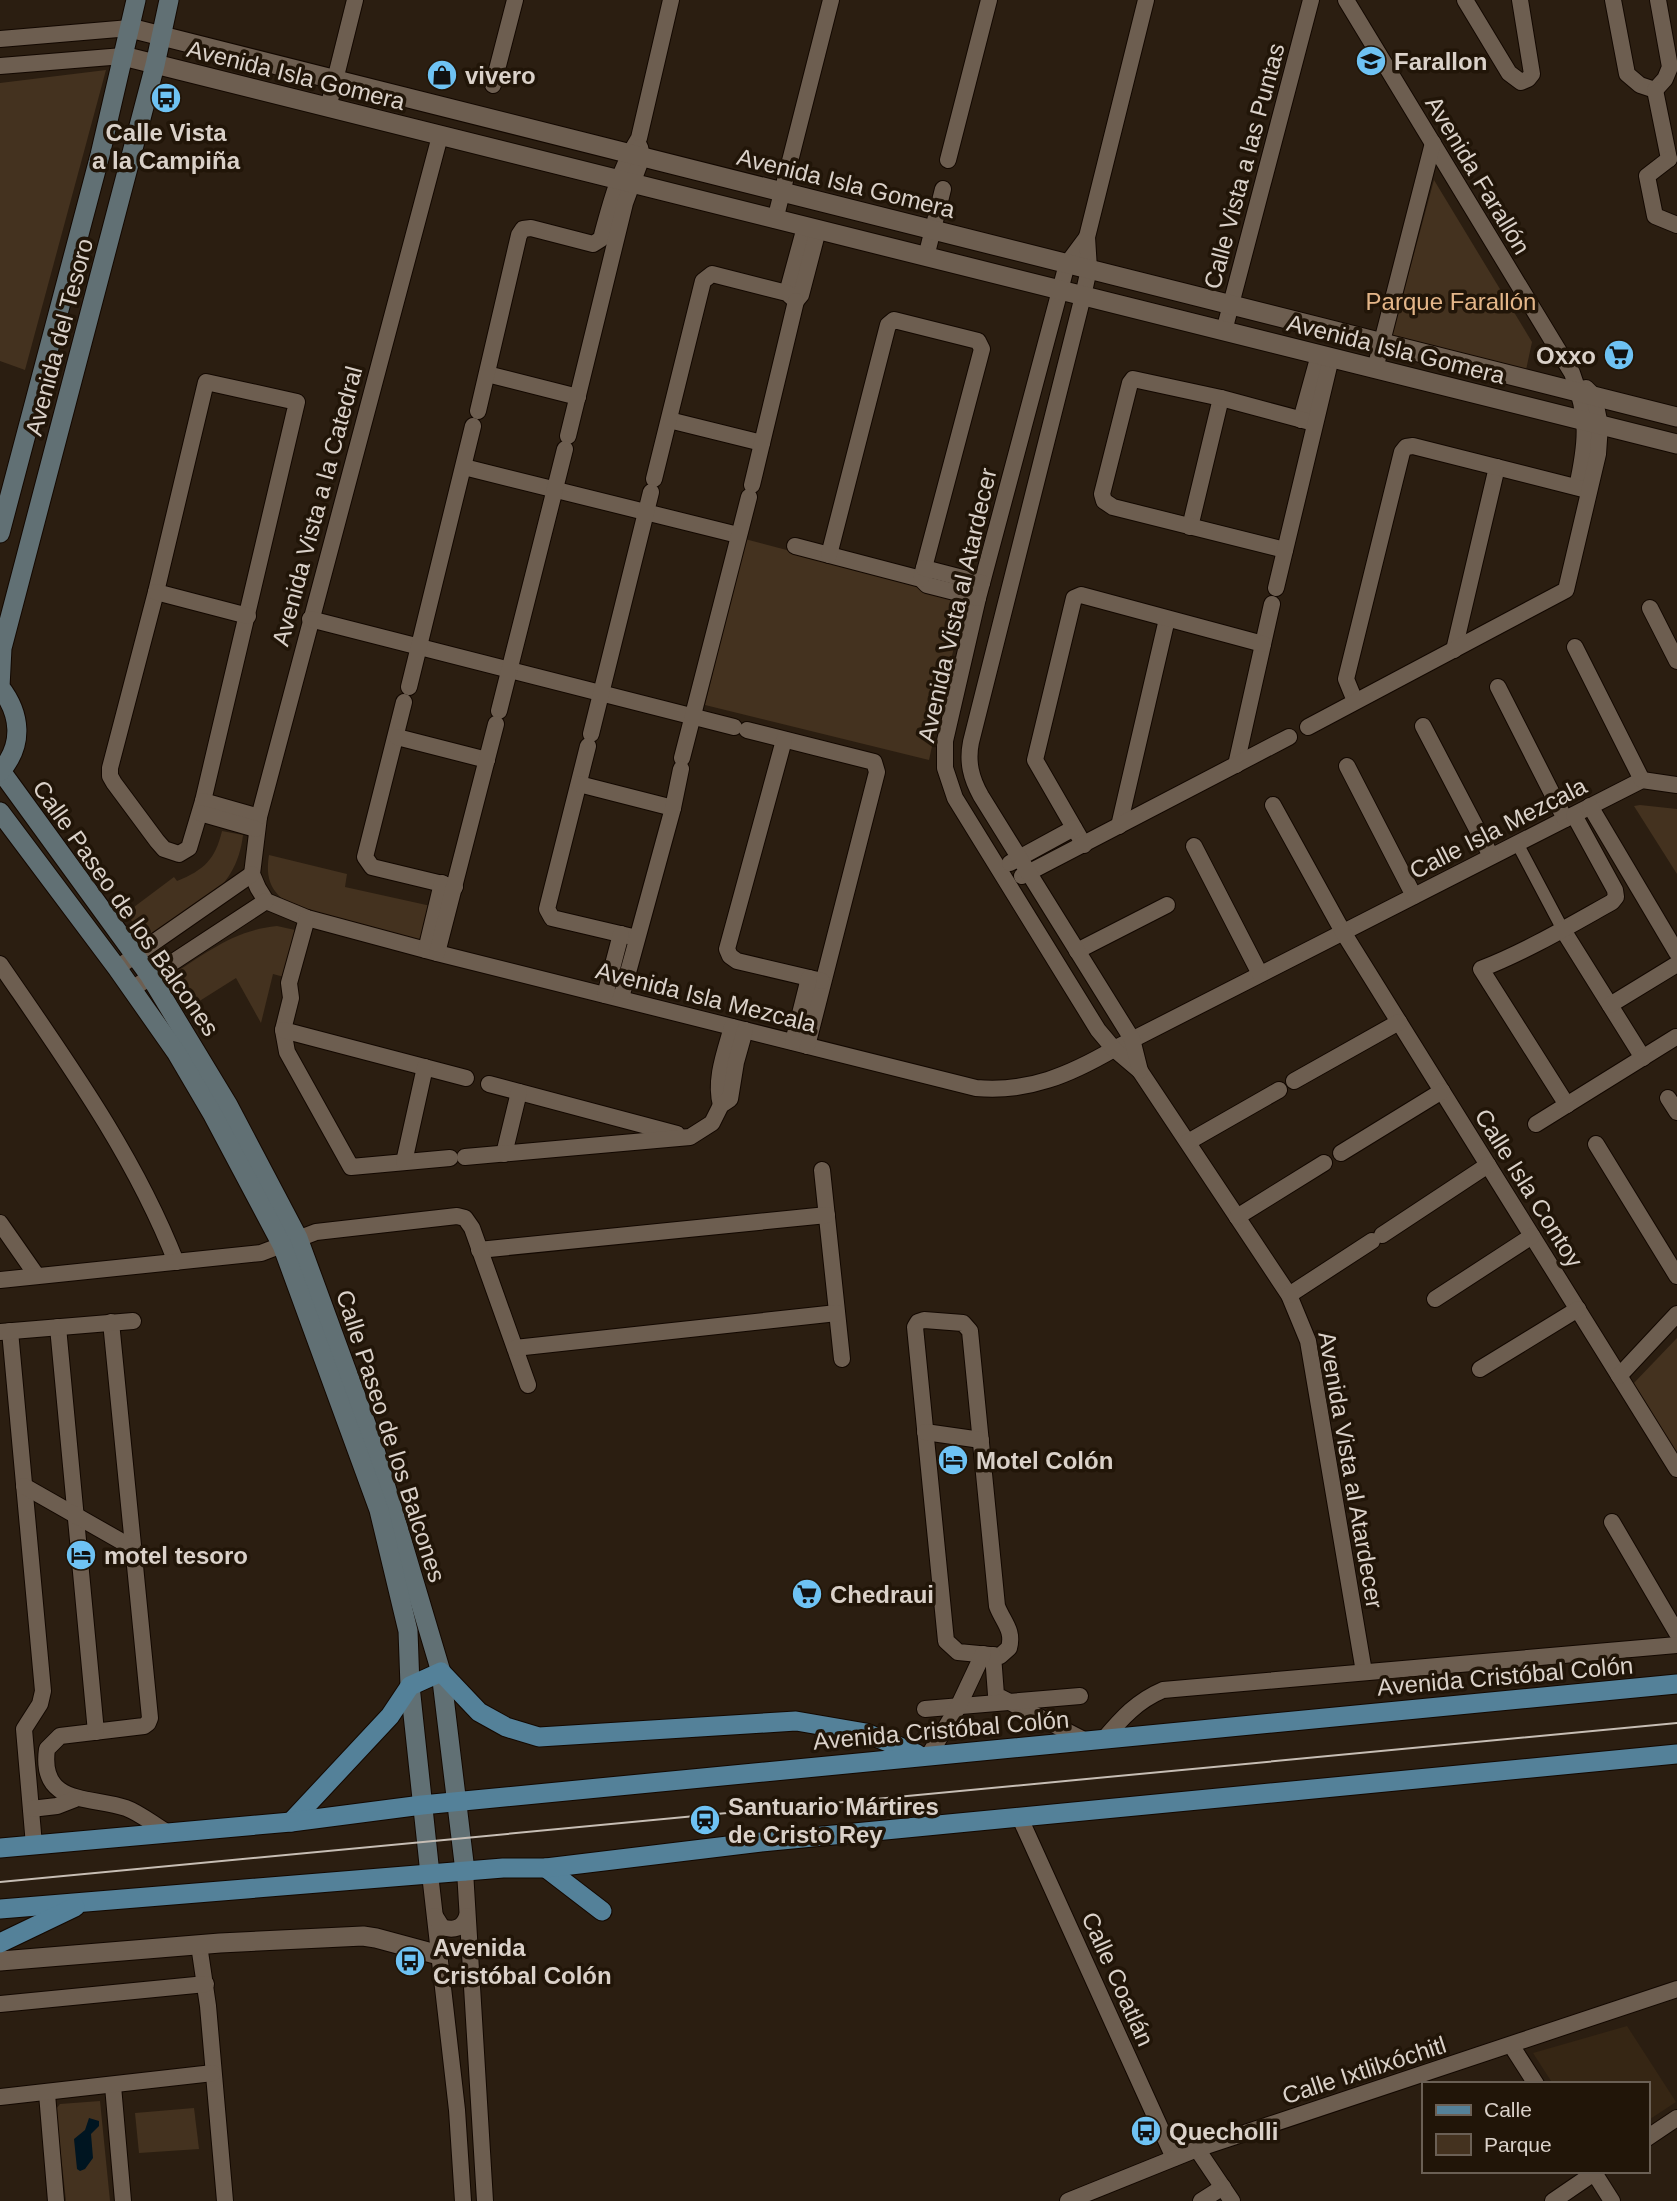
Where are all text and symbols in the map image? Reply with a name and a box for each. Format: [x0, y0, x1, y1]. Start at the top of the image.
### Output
street label: Avenida Isla Gomera [184, 35, 408, 115]
street label: Calle Vista a las Puntas [1198, 40, 1290, 292]
school or university icon: Farallon [1354, 44, 1388, 78]
place label: Farallon [1394, 48, 1487, 75]
shop icon: vivero [425, 58, 459, 92]
place label: vivero [465, 62, 536, 89]
bus stop icon: Calle Vista a la Campiña [149, 81, 183, 115]
street label: Avenida Farallón [1420, 91, 1536, 259]
place label: Calle Vista a la Campiña [92, 119, 241, 174]
street label: Avenida Isla Gomera [734, 143, 958, 223]
street label: Avenida del Tesoro [20, 235, 98, 439]
park label: Parque Farallón [1366, 288, 1536, 315]
street label: Avenida Isla Gomera [1284, 309, 1508, 389]
supermarket icon: Oxxo [1602, 338, 1636, 372]
place label: Oxxo [1536, 342, 1596, 369]
street label: Avenida Vista a la Catedral [267, 363, 367, 649]
street label: Avenida Vista al Atardecer [912, 465, 1002, 745]
street label: Calle Isla Mezcala [1405, 771, 1591, 884]
street label: Calle Paseo de los Balcones [27, 775, 225, 1041]
street label: Avenida Isla Mezcala [593, 957, 820, 1038]
street label: Calle Isla Contoy [1469, 1104, 1589, 1272]
street label: Calle Paseo de los Balcones [331, 1287, 451, 1585]
street label: Avenida Vista al Atardecer [1313, 1329, 1389, 1611]
hotel icon: Motel Colón [936, 1443, 970, 1477]
place label: Motel Colón [976, 1447, 1113, 1474]
hotel icon: motel tesoro [64, 1538, 98, 1572]
place label: motel tesoro [104, 1542, 248, 1569]
supermarket icon: Chedraui [790, 1577, 824, 1611]
place label: Chedraui [830, 1581, 934, 1608]
street label: Avenida Cristóbal Colón [1376, 1651, 1634, 1701]
street label: Avenida Cristóbal Colón [812, 1705, 1070, 1755]
place label: Santuario Mártires de Cristo Rey [728, 1793, 939, 1848]
station icon: Santuario Mártires de Cristo Rey [688, 1803, 722, 1837]
street label: Calle Coatlán [1076, 1908, 1160, 2050]
place label: Avenida Cristóbal Colón [433, 1934, 612, 1989]
bus stop icon: Avenida Cristóbal Colón [393, 1944, 427, 1978]
street label: Calle Ixtlilxóchitl [1279, 2031, 1449, 2109]
legend [1422, 2082, 1649, 2173]
text: Calle [1484, 2098, 1532, 2121]
bus stop icon: Quecholli [1129, 2114, 1163, 2148]
place label: Quecholli [1169, 2118, 1278, 2145]
text: Parque [1484, 2133, 1552, 2156]

